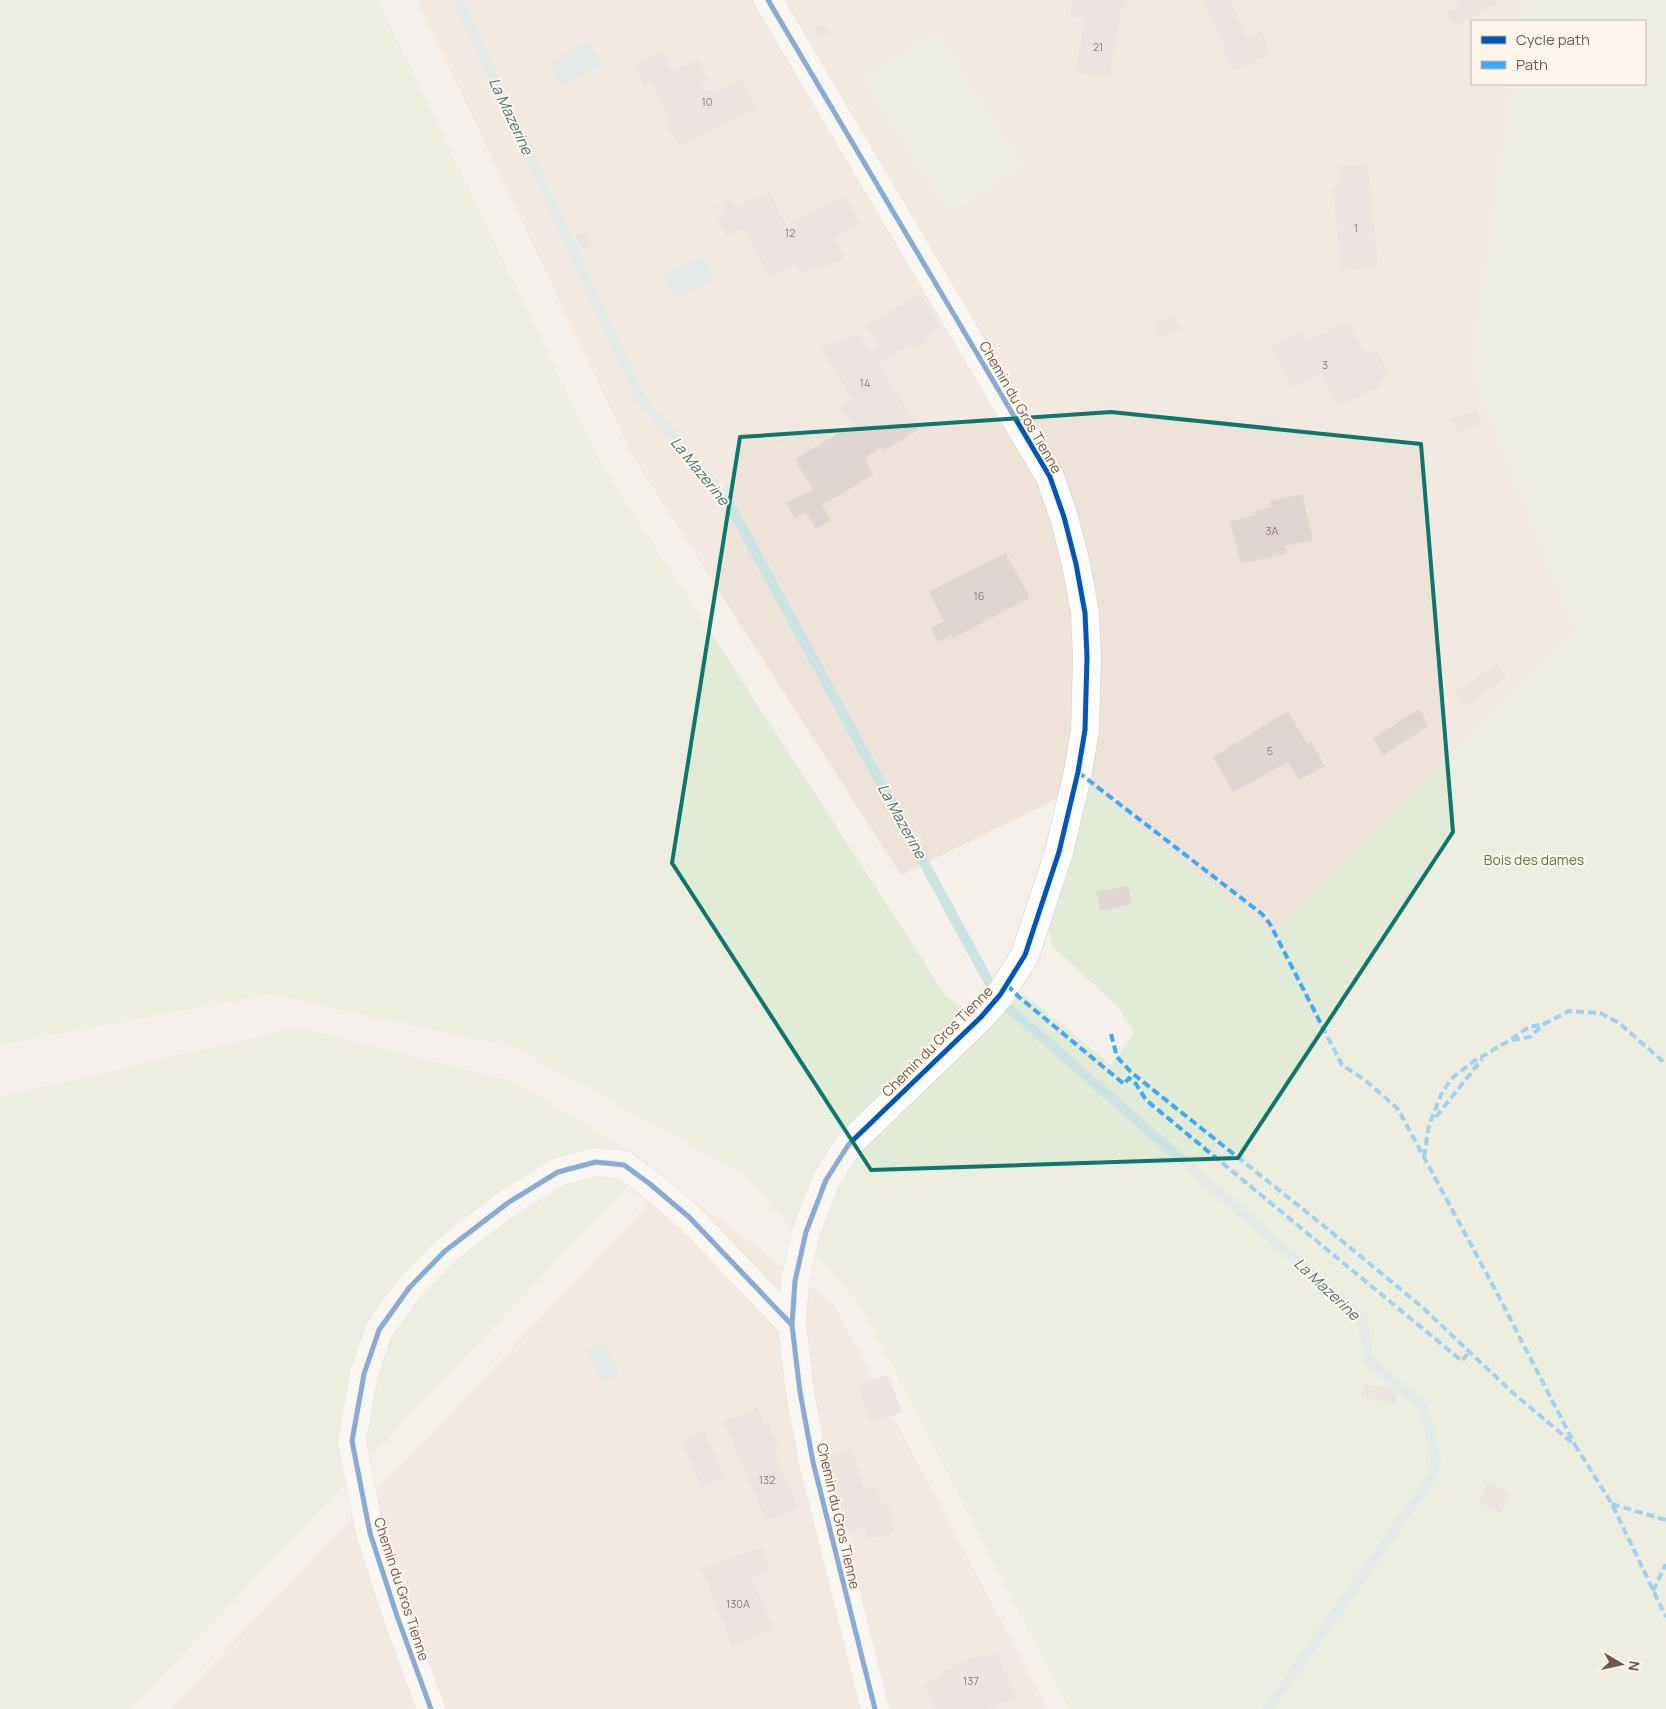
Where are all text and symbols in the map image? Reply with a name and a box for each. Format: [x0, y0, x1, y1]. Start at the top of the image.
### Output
legend [1471, 20, 1646, 85]
text: Cycle path [1516, 29, 1590, 50]
house number: 21 [1093, 39, 1103, 54]
text: Path [1516, 54, 1548, 75]
water label: La Mazerine [484, 74, 538, 159]
house number: 10 [701, 94, 713, 109]
house number: 1 [1354, 220, 1358, 235]
house number: 12 [785, 225, 795, 240]
street label: Chemin du Gros Tienne [975, 338, 1067, 476]
house number: 3 [1322, 357, 1328, 372]
house number: 14 [860, 375, 870, 390]
water label: La Mazerine [666, 432, 735, 511]
house number: 3A [1265, 523, 1279, 538]
house number: 16 [973, 588, 985, 603]
house number: 5 [1267, 743, 1273, 758]
water label: La Mazerine [873, 780, 932, 863]
park label: Bois des dames [1484, 850, 1584, 869]
street label: Chemin du Gros Tienne [877, 981, 997, 1101]
water label: La Mazerine [1290, 1253, 1365, 1326]
street label: Chemin du Gros Tienne [813, 1441, 865, 1591]
house number: 132 [759, 1472, 775, 1487]
street label: Chemin du Gros Tienne [370, 1515, 434, 1663]
house number: 130A [726, 1596, 750, 1611]
north arrow [1596, 1639, 1646, 1689]
text: N [1624, 1660, 1645, 1673]
house number: 137 [963, 1673, 979, 1688]

